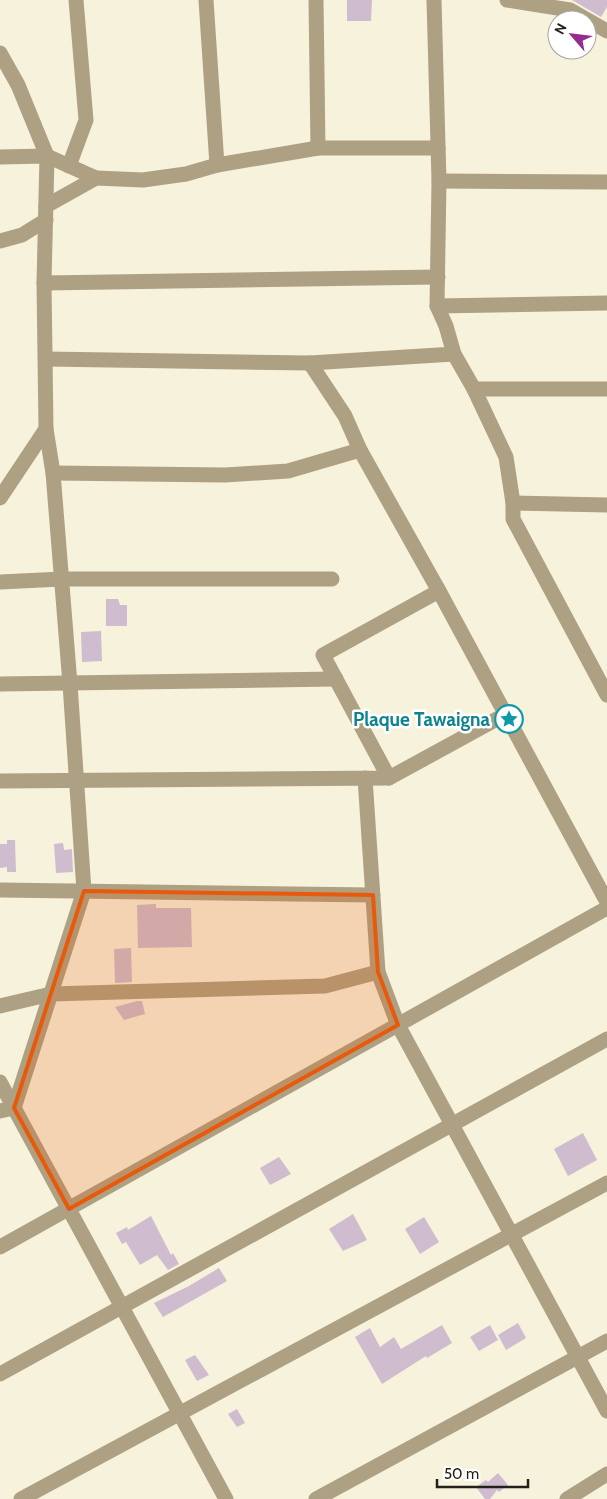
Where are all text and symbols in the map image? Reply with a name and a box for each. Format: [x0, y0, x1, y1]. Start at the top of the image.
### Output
north arrow [547, 10, 597, 60]
text: N [550, 20, 571, 37]
place icon: Plaque Tawaigna [494, 704, 524, 734]
place label: Plaque Tawaigna [353, 708, 491, 731]
scale bar [437, 1456, 528, 1488]
text: 50 m [444, 1465, 479, 1483]

